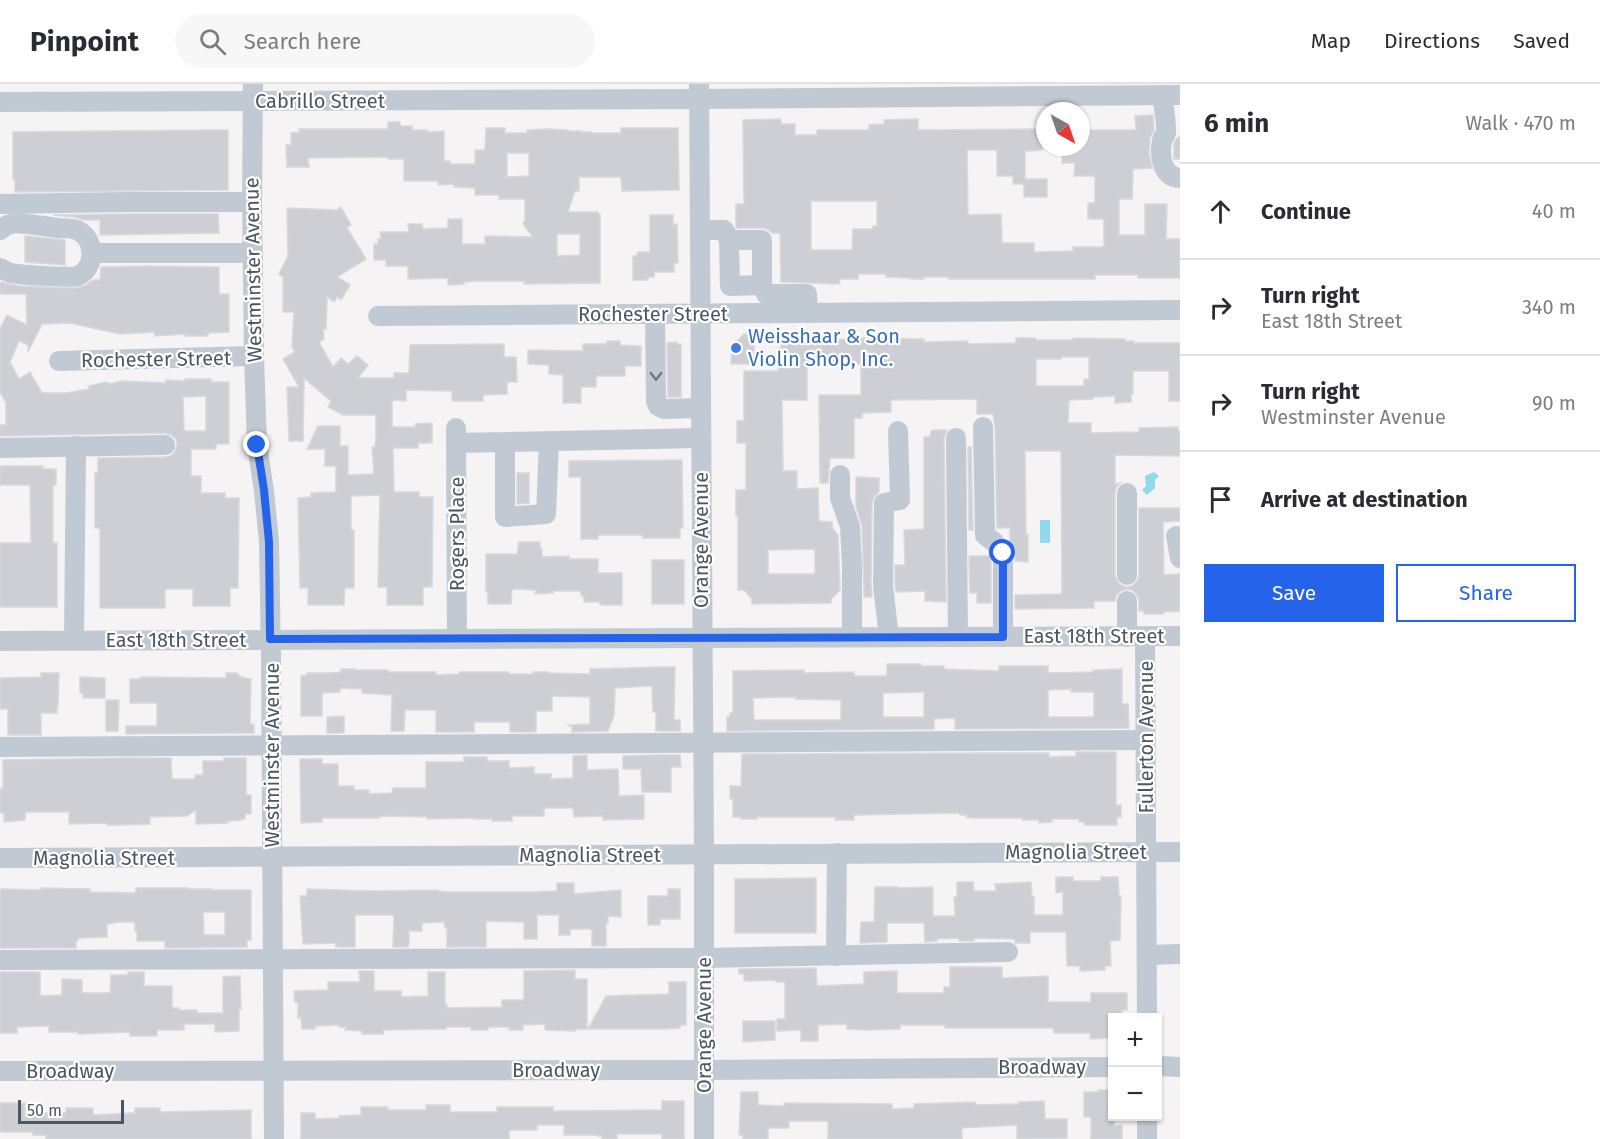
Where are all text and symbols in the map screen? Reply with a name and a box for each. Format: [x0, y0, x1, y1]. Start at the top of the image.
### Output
search box [175, 14, 595, 68]
text: Pinpoint [30, 25, 139, 58]
icon: search [196, 25, 229, 58]
text: Search here [244, 28, 361, 55]
text: Map [1311, 28, 1351, 54]
text: Directions [1384, 28, 1480, 54]
text: Saved [1513, 28, 1570, 54]
street label: Cabrillo Street [255, 89, 386, 113]
north arrow [1036, 102, 1090, 156]
text: 6 min [1204, 108, 1269, 139]
text: Walk · 470 m [1466, 111, 1576, 135]
street label: Westminster Avenue [239, 177, 267, 363]
icon: ahead [1204, 195, 1237, 228]
text: Continue [1261, 198, 1351, 225]
text: 40 m [1532, 199, 1576, 223]
text: Turn right [1261, 282, 1360, 309]
icon: right [1204, 291, 1237, 324]
text: 340 m [1522, 295, 1576, 319]
street label: Rochester Street [578, 302, 729, 326]
text: East 18th Street [1261, 309, 1402, 333]
place label: Weisshaar & Son Violin Shop, Inc. [748, 324, 900, 371]
marker: Weisshaar & Son Violin Shop, Inc. [729, 341, 743, 355]
street label: Rochester Street [81, 346, 232, 372]
one-way arrow [650, 372, 662, 381]
text: Turn right [1261, 378, 1360, 405]
icon: right [1204, 387, 1237, 420]
text: 90 m [1532, 391, 1576, 415]
text: Westminster Avenue [1261, 405, 1446, 429]
route end [243, 431, 269, 457]
street label: Orange Avenue [689, 472, 713, 608]
street label: Rogers Place [445, 477, 469, 591]
icon: arrive [1204, 483, 1237, 516]
text: Arrive at destination [1261, 486, 1468, 513]
route start [989, 539, 1015, 565]
button: Save [1204, 564, 1384, 622]
button: Share [1396, 564, 1576, 622]
street label: East 18th Street [1023, 624, 1165, 648]
street label: East 18th Street [105, 628, 247, 652]
street label: Fullerton Avenue [1134, 661, 1158, 813]
street label: Westminster Avenue [260, 663, 284, 847]
street label: Magnolia Street [1005, 840, 1148, 864]
street label: Magnolia Street [519, 843, 662, 867]
street label: Magnolia Street [33, 846, 176, 870]
street label: Orange Avenue [692, 957, 716, 1093]
map controls [1108, 1013, 1162, 1121]
button: + [1108, 1013, 1162, 1067]
street label: Broadway [998, 1055, 1086, 1079]
street label: Broadway [512, 1058, 600, 1082]
street label: Broadway [26, 1059, 114, 1083]
button: − [1108, 1067, 1162, 1121]
scale bar [18, 1097, 124, 1124]
text: 50 m [27, 1101, 62, 1120]

